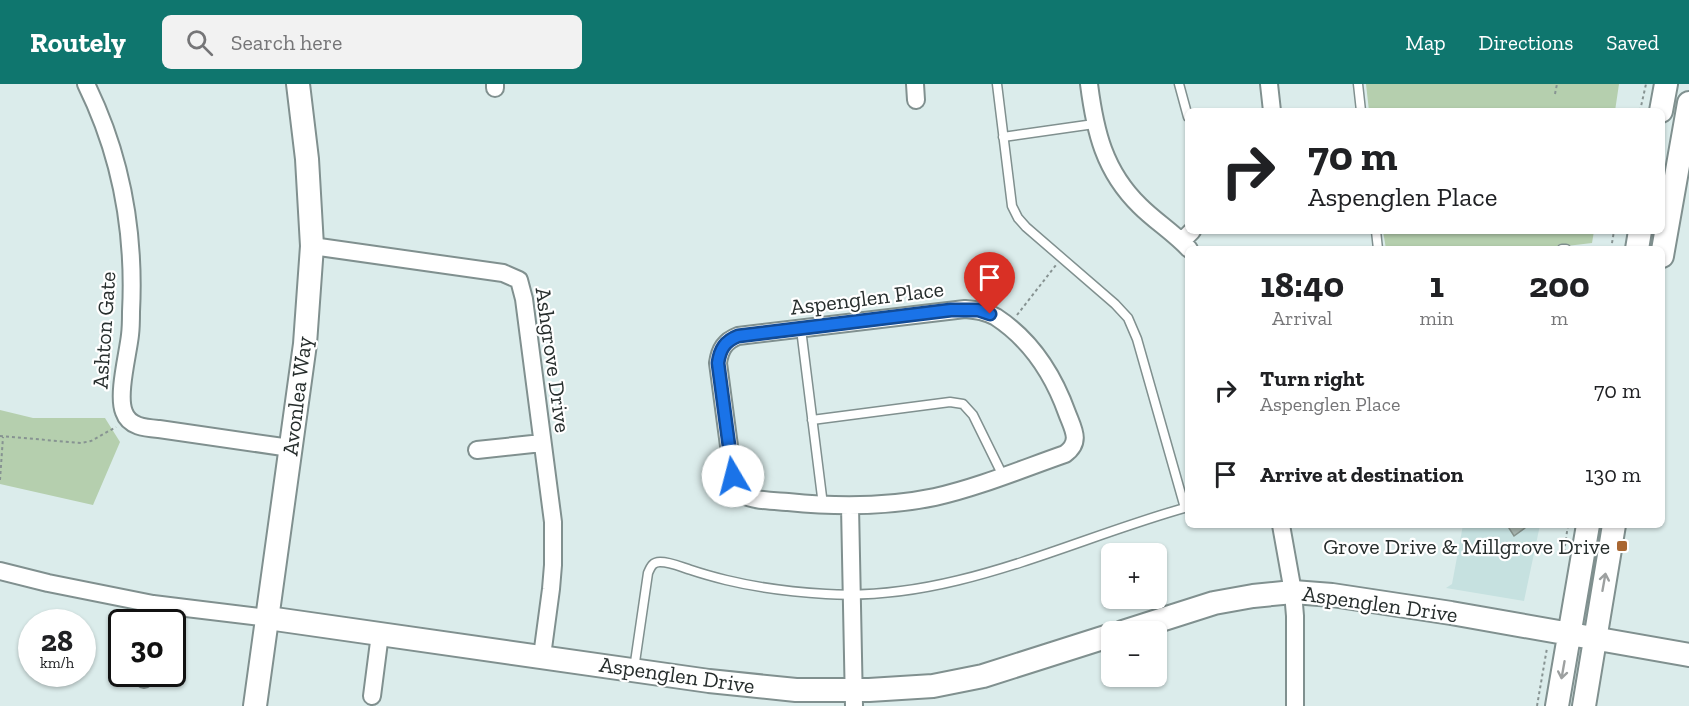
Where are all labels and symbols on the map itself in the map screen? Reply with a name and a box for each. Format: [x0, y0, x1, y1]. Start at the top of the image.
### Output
pin [964, 252, 1015, 314]
street label: Ashton Gate [86, 270, 122, 390]
street label: Aspenglen Place [789, 275, 945, 321]
street label: Ashgrove Drive [529, 286, 577, 434]
street label: Avonlea Way [276, 334, 318, 457]
position arrow [701, 444, 765, 508]
place label: Grove Drive & Millgrove Drive [1323, 533, 1610, 560]
marker: Grove Drive & Millgrove Drive [1615, 539, 1629, 553]
one-way arrow [1599, 572, 1610, 592]
street label: Aspenglen Drive [1301, 580, 1459, 628]
speed limit sign: 30 [108, 609, 186, 687]
street label: Aspenglen Drive [598, 651, 756, 699]
one-way arrow [1558, 660, 1569, 679]

